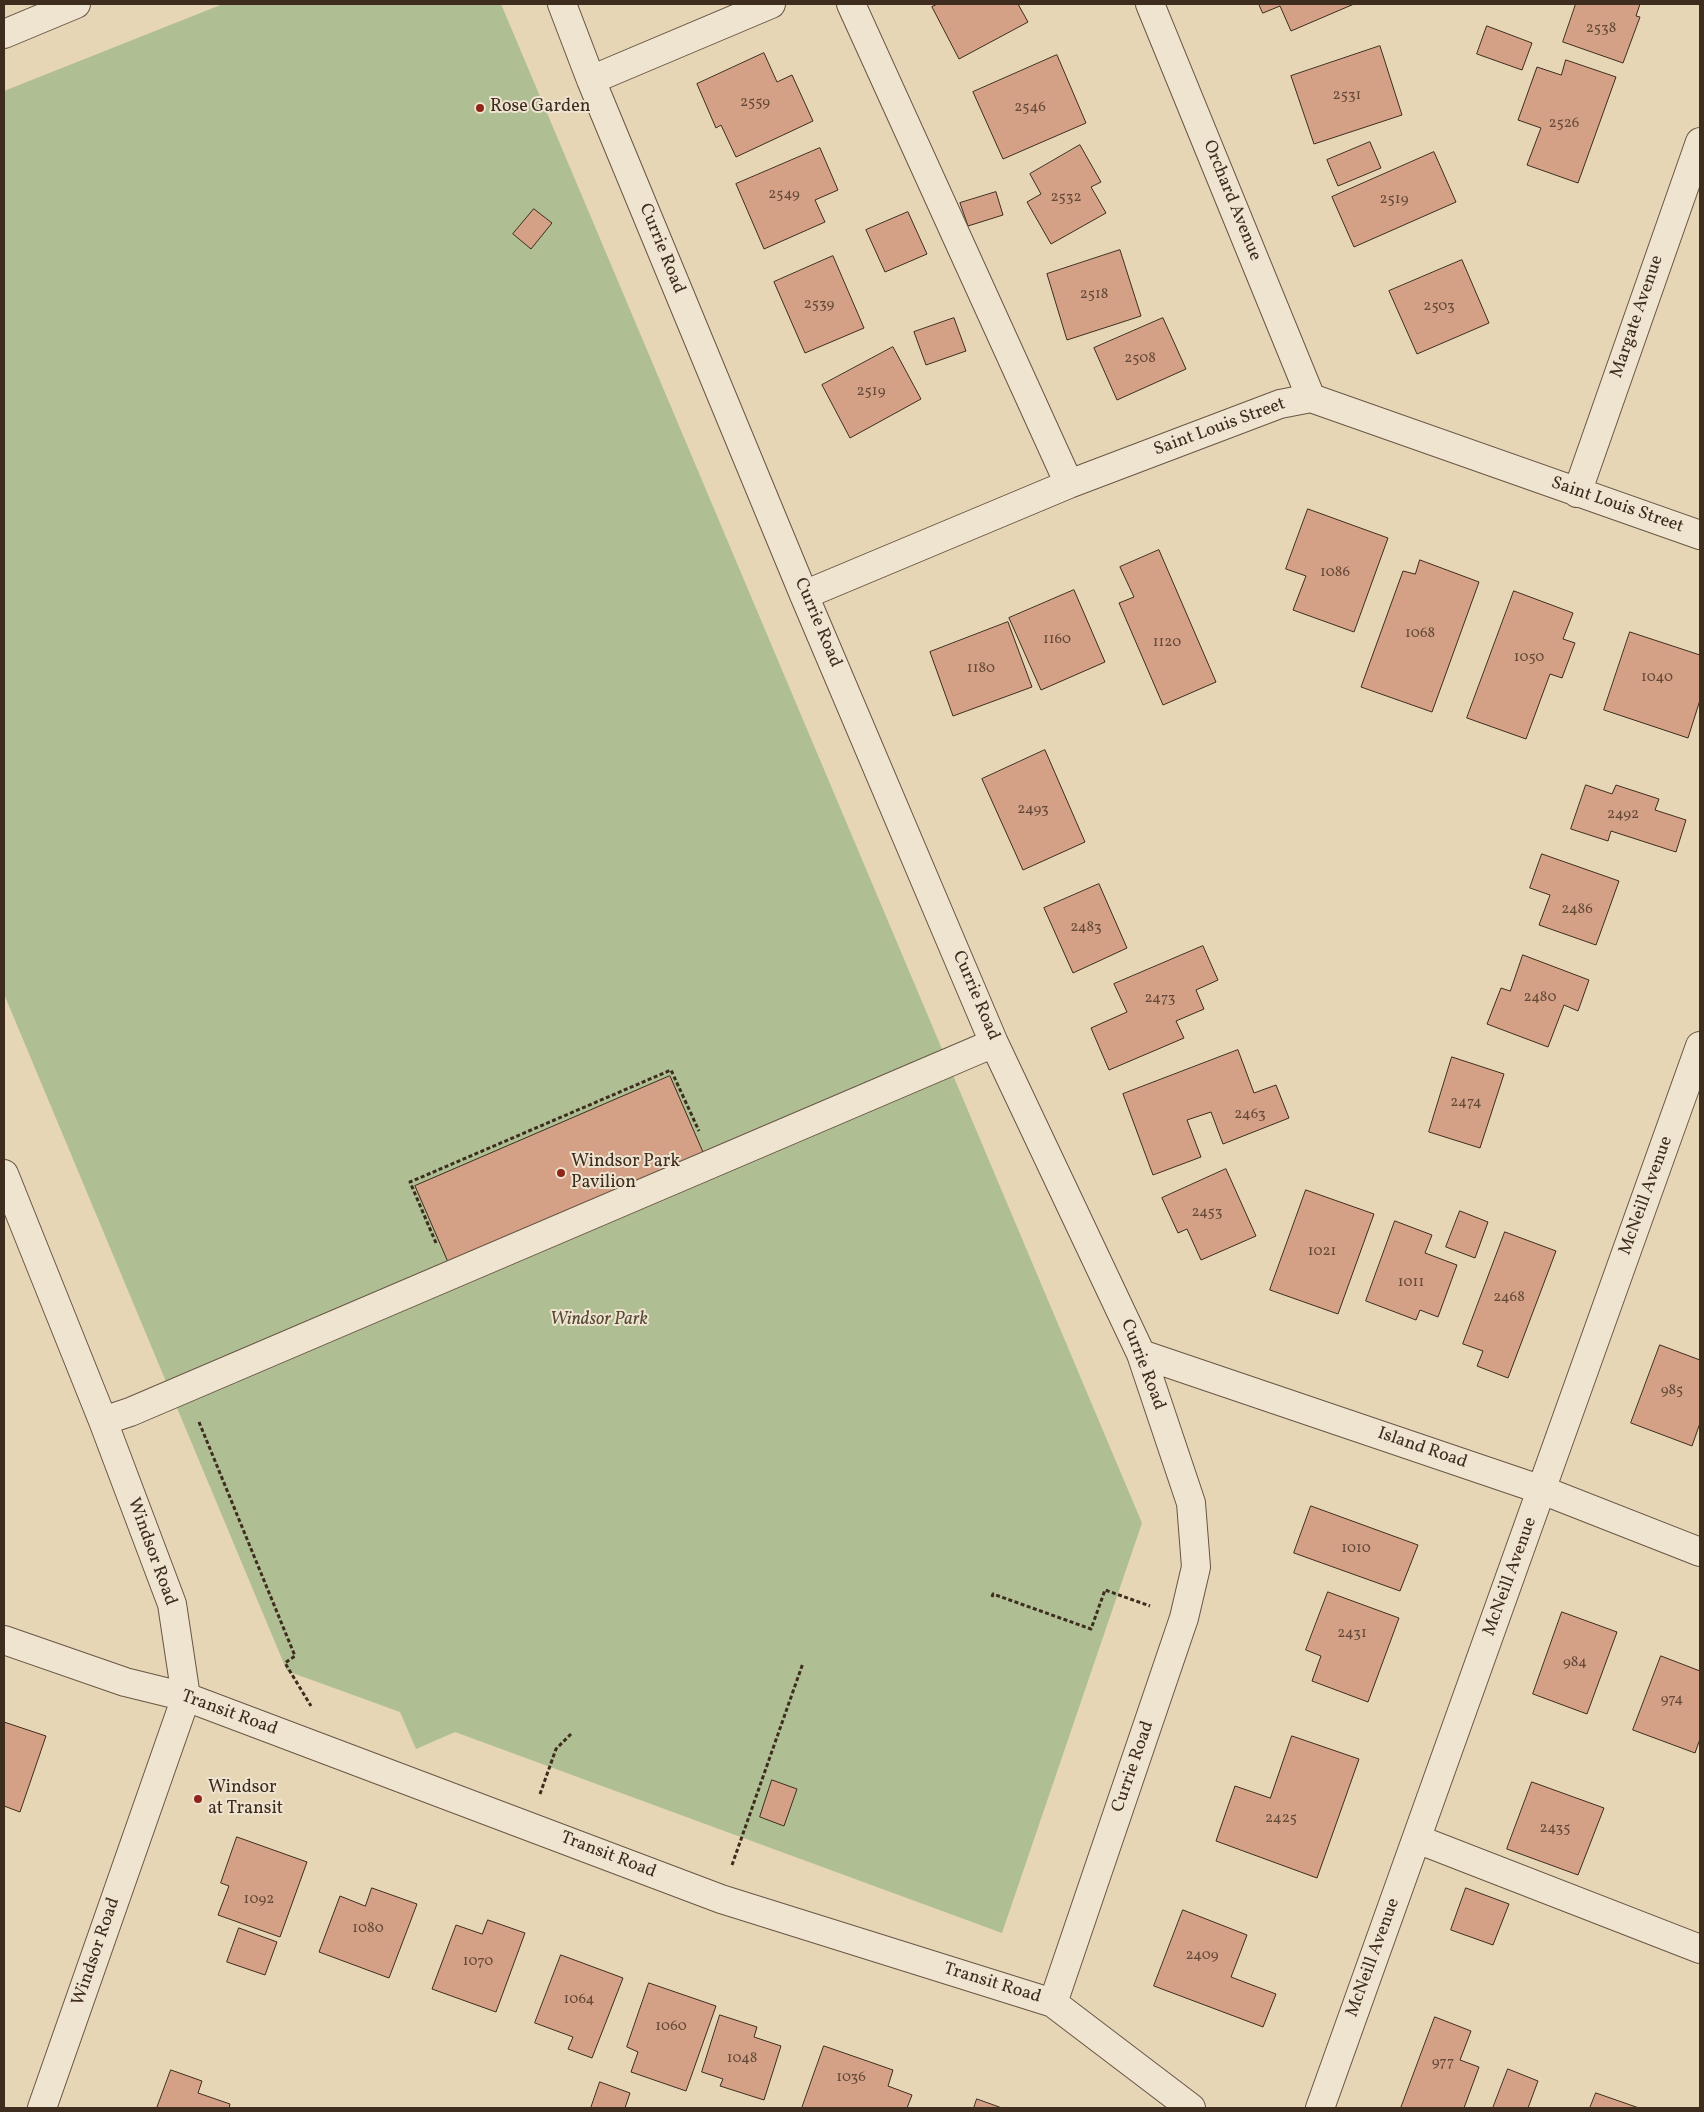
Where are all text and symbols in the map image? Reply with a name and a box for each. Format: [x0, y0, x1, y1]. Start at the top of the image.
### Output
house number: 2538 [1586, 20, 1616, 38]
house number: 2531 [1333, 87, 1361, 105]
house number: 2559 [740, 94, 770, 112]
place label: Rose Garden [490, 97, 590, 119]
house number: 2546 [1014, 99, 1046, 117]
marker: Rose Garden [474, 102, 486, 114]
house number: 2526 [1549, 115, 1579, 133]
street label: Orchard Avenue [1197, 138, 1265, 264]
house number: 2549 [768, 186, 800, 204]
house number: 2532 [1050, 189, 1082, 207]
house number: 2519 [1380, 191, 1408, 209]
street label: Currie Road [633, 201, 689, 297]
street label: Margate Avenue [1607, 253, 1669, 381]
house number: 2518 [1080, 286, 1108, 304]
house number: 2539 [804, 296, 834, 314]
house number: 2503 [1423, 298, 1455, 316]
house number: 2508 [1124, 350, 1156, 368]
house number: 2519 [857, 383, 885, 401]
street label: Saint Louis Street [1151, 394, 1289, 462]
street label: Saint Louis Street [1548, 473, 1686, 539]
house number: 1086 [1320, 564, 1350, 582]
street label: Currie Road [788, 575, 846, 671]
house number: 1068 [1405, 625, 1435, 643]
house number: 1160 [1043, 631, 1071, 649]
house number: 1120 [1153, 634, 1181, 652]
house number: 1050 [1514, 649, 1544, 667]
house number: 1180 [967, 660, 995, 678]
house number: 1040 [1641, 669, 1673, 687]
house number: 2493 [1017, 801, 1049, 819]
house number: 2492 [1607, 806, 1639, 824]
house number: 2486 [1561, 901, 1593, 919]
house number: 2483 [1070, 919, 1102, 937]
street label: Currie Road [946, 948, 1004, 1044]
house number: 2480 [1524, 989, 1556, 1007]
house number: 2473 [1144, 990, 1176, 1008]
house number: 2474 [1450, 1094, 1482, 1112]
house number: 2463 [1234, 1106, 1266, 1124]
street label: McNeill Avenue [1615, 1134, 1679, 1258]
place label: Windsor Park Pavilion [571, 1152, 680, 1194]
marker: Windsor Park Pavilion [555, 1167, 567, 1179]
house number: 2453 [1191, 1204, 1223, 1222]
house number: 1021 [1308, 1243, 1336, 1261]
house number: 1011 [1398, 1274, 1424, 1292]
house number: 2468 [1493, 1289, 1525, 1307]
park label: Windsor Park [550, 1310, 648, 1332]
street label: Currie Road [1115, 1317, 1169, 1413]
house number: 985 [1661, 1382, 1683, 1400]
street label: Island Road [1374, 1424, 1470, 1474]
street label: Windsor Road [122, 1495, 180, 1609]
street label: McNeill Avenue [1479, 1515, 1543, 1639]
house number: 1010 [1341, 1540, 1371, 1558]
house number: 2431 [1337, 1625, 1367, 1643]
house number: 984 [1563, 1654, 1587, 1672]
street label: Transit Road [178, 1687, 280, 1741]
house number: 974 [1661, 1691, 1683, 1709]
street label: Currie Road [1108, 1718, 1160, 1816]
place label: Windsor at Transit [208, 1778, 283, 1820]
marker: Windsor at Transit [192, 1793, 204, 1805]
house number: 2425 [1265, 1810, 1297, 1828]
house number: 2435 [1540, 1820, 1570, 1838]
street label: Transit Road [557, 1828, 659, 1884]
house number: 1092 [244, 1891, 274, 1909]
street label: Windsor Road [68, 1895, 126, 2009]
street label: McNeill Avenue [1342, 1896, 1406, 2020]
house number: 1080 [352, 1920, 384, 1938]
house number: 2409 [1185, 1947, 1219, 1965]
house number: 1070 [463, 1953, 493, 1971]
street label: Transit Road [941, 1959, 1043, 2009]
house number: 1064 [563, 1991, 595, 2009]
house number: 1060 [655, 2018, 687, 2036]
house number: 1048 [727, 2050, 757, 2068]
house number: 977 [1432, 2054, 1454, 2072]
house number: 1036 [836, 2069, 866, 2087]

